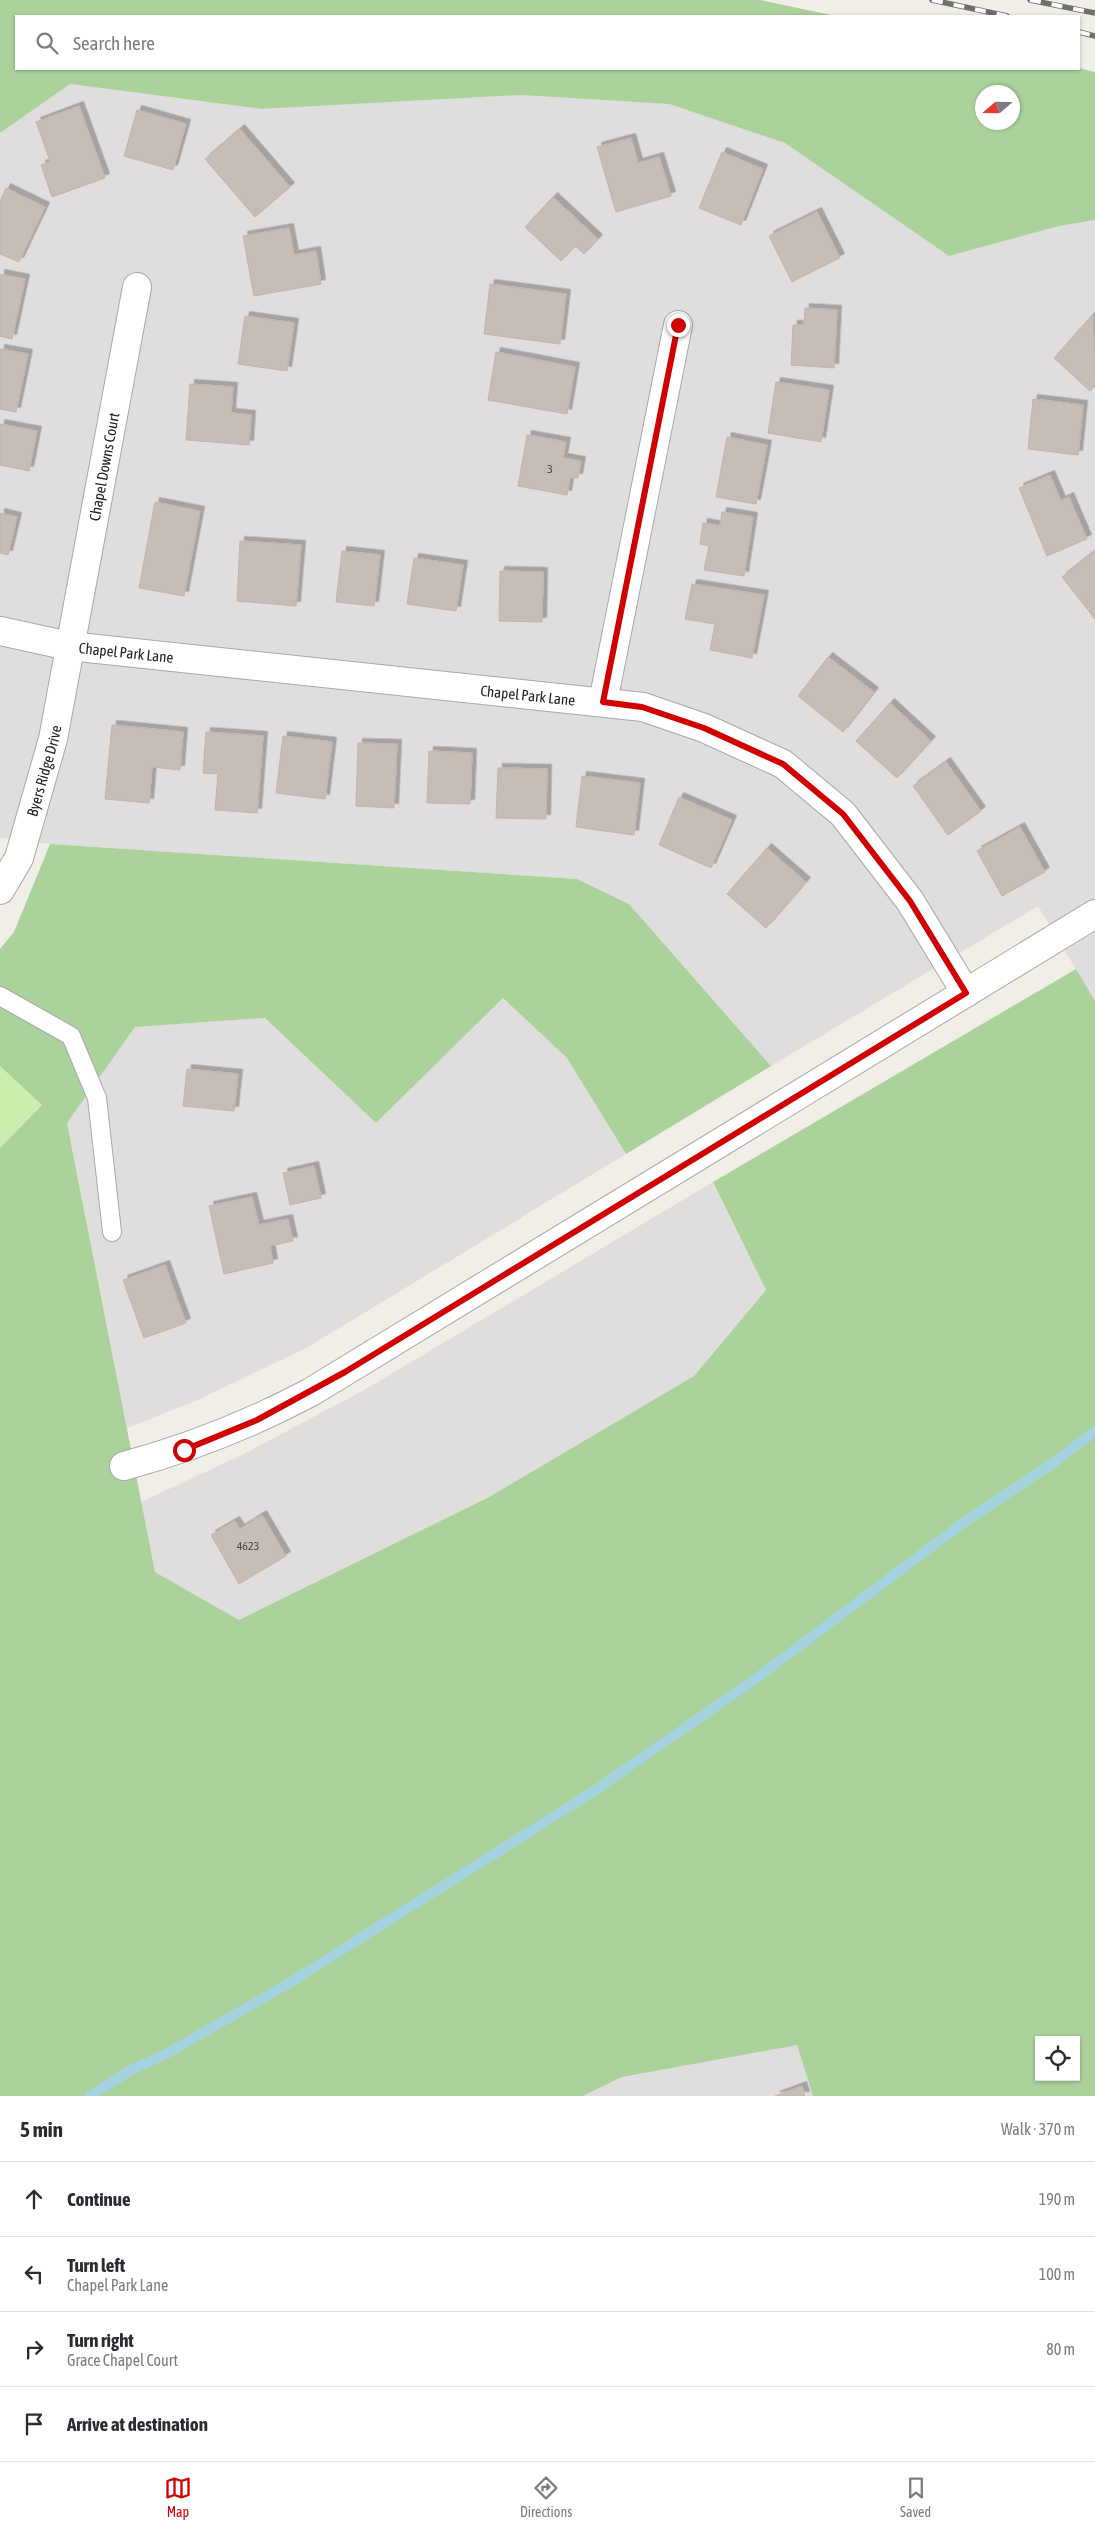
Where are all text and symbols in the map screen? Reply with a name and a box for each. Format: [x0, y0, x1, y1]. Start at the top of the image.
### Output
search box [15, 15, 1080, 70]
icon: search [33, 29, 61, 57]
text: Search here [73, 32, 155, 54]
north arrow [975, 85, 1020, 130]
route end [667, 314, 690, 337]
street label: Chapel Downs Court [85, 411, 122, 522]
house number: 3 [547, 462, 553, 476]
street label: Chapel Park Lane [78, 639, 174, 666]
street label: Chapel Park Lane [480, 681, 576, 708]
street label: Byers Ridge Drive [23, 723, 64, 818]
route start [173, 1439, 196, 1462]
house number: 4623 [237, 1539, 259, 1553]
map controls [1035, 2036, 1080, 2081]
button: locate [1035, 2036, 1080, 2081]
text: 5 min [20, 2117, 63, 2141]
text: Walk · 370 m [1001, 2120, 1075, 2138]
icon: ahead [20, 2185, 48, 2213]
text: Continue [67, 2188, 131, 2210]
text: 190 m [1039, 2190, 1075, 2208]
text: Turn left [67, 2254, 125, 2276]
icon: left [20, 2260, 48, 2288]
text: 100 m [1039, 2265, 1075, 2283]
text: Chapel Park Lane [67, 2276, 168, 2294]
text: Turn right [67, 2329, 134, 2351]
icon: right [20, 2335, 48, 2363]
text: 80 m [1046, 2340, 1075, 2358]
text: Grace Chapel Court [67, 2351, 178, 2369]
icon: arrive [20, 2410, 48, 2438]
text: Arrive at destination [67, 2413, 208, 2435]
tab: Map [164, 2474, 192, 2520]
tab: Directions [520, 2474, 572, 2520]
tab: Saved [900, 2474, 931, 2520]

